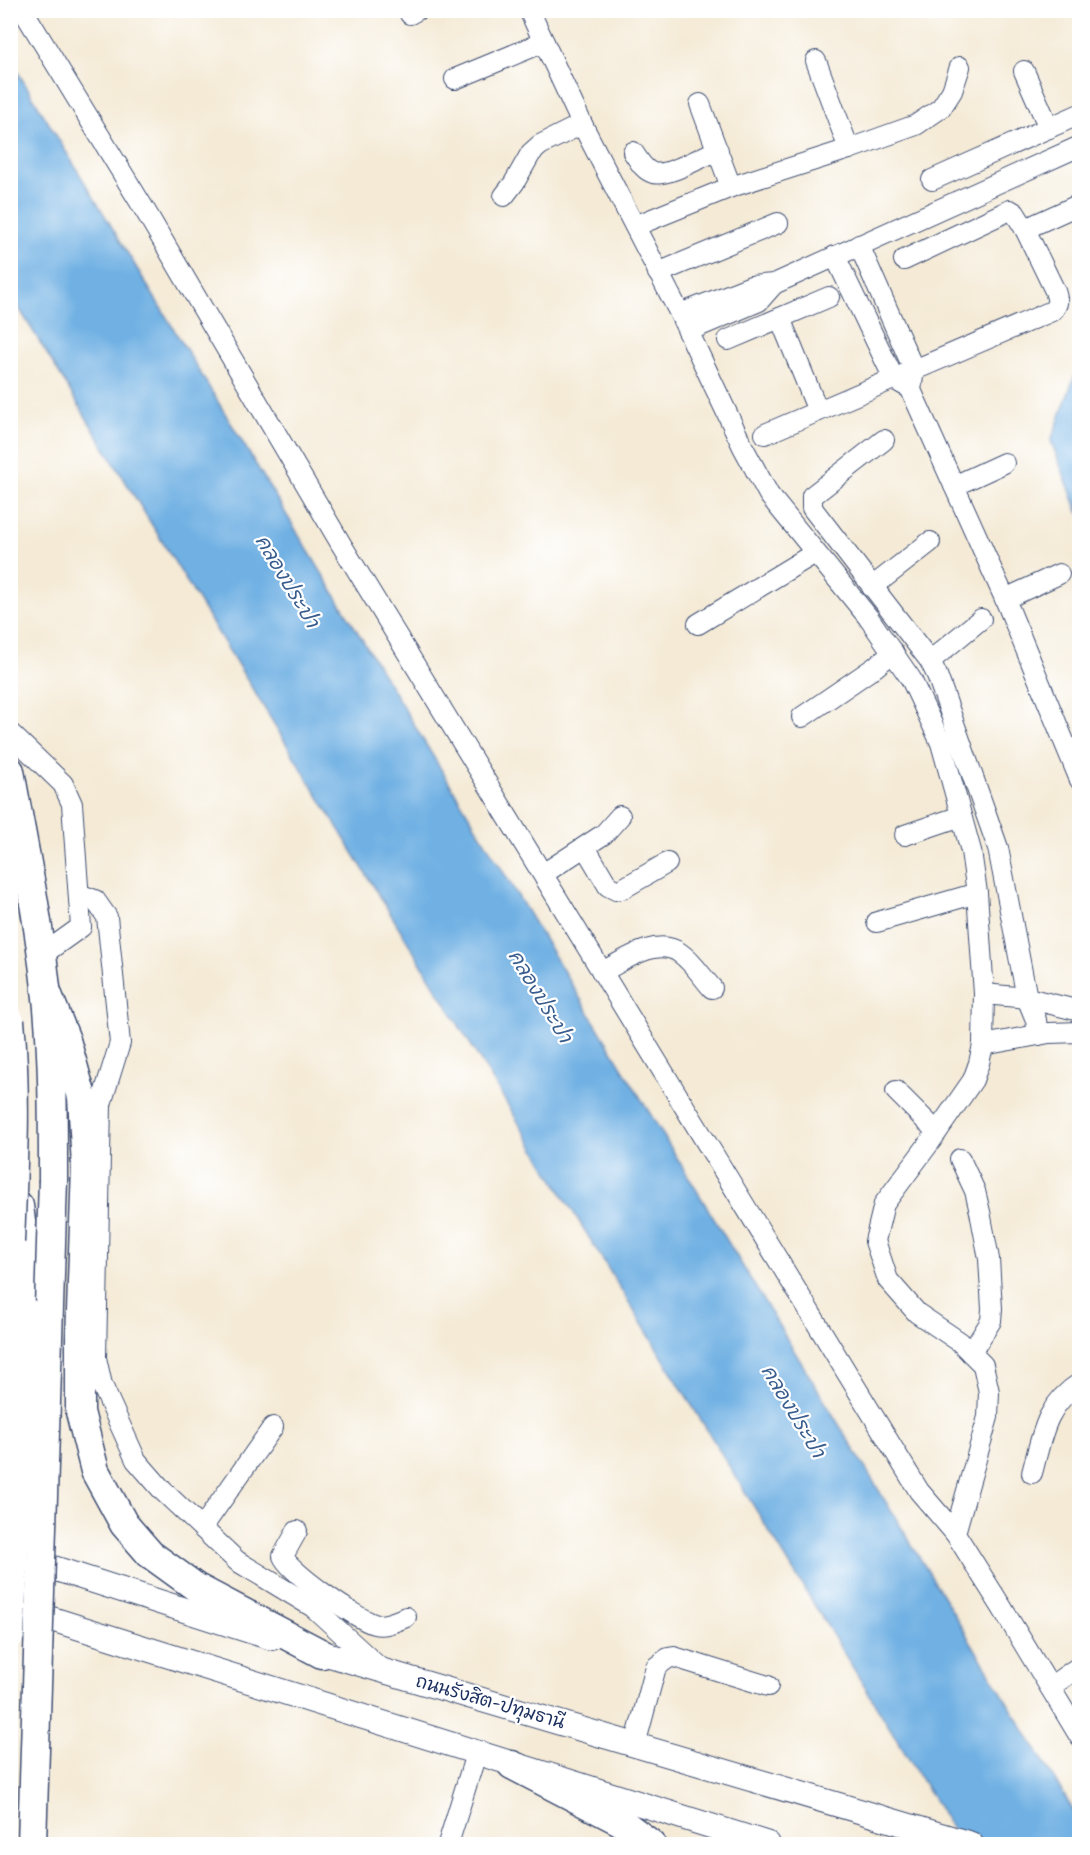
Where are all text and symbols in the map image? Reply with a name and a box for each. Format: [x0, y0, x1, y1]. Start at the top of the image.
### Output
water label: คลองประปา [245, 529, 327, 636]
water label: คลองประปา [498, 944, 580, 1051]
water label: คลองประปา [751, 1359, 833, 1466]
street label: ถนนรังสิต-ปทุมธานี [412, 1668, 568, 1738]

